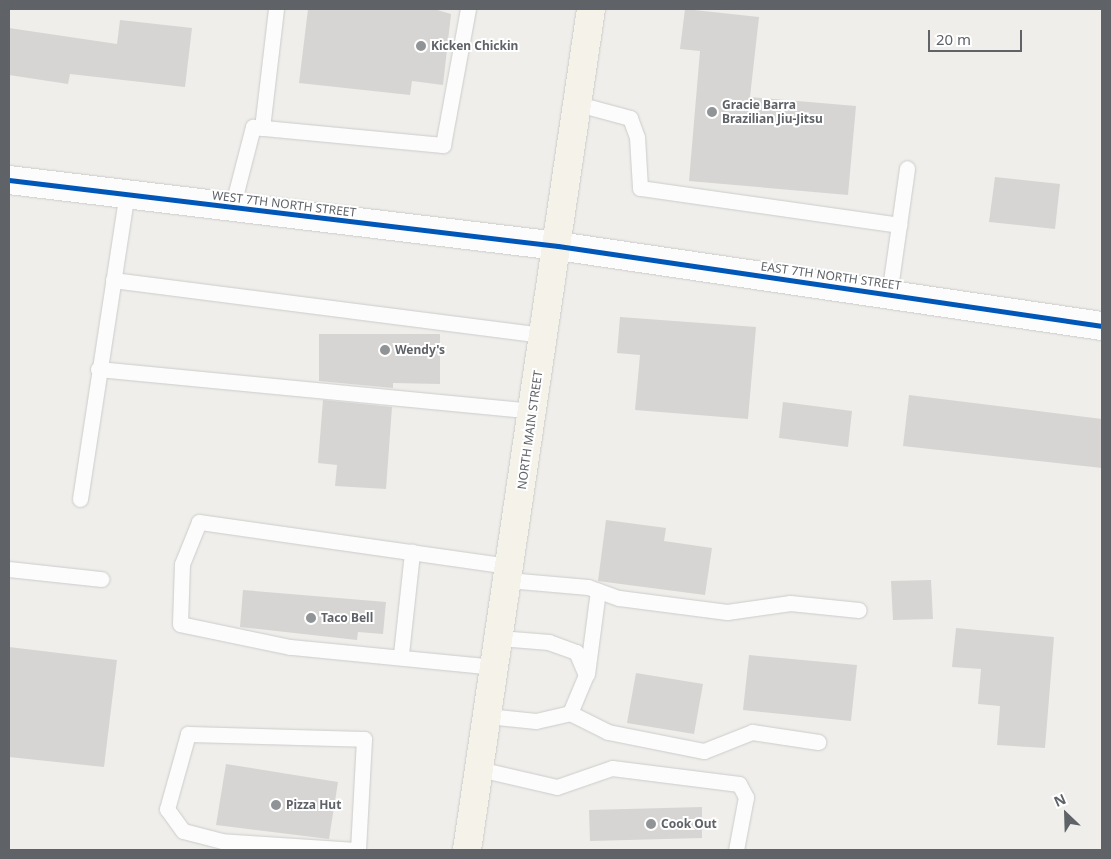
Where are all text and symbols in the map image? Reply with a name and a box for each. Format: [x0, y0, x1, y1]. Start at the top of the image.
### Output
scale bar [931, 20, 1025, 52]
text: 20 m [936, 29, 971, 49]
place label: Kicken Chickin [431, 39, 518, 53]
marker: Kicken Chickin [415, 40, 427, 52]
place label: Gracie Barra Brazilian Jiu-Jitsu [722, 98, 823, 126]
marker: Gracie Barra Brazilian Jiu-Jitsu [706, 106, 718, 118]
street label: WEST 7TH NORTH STREET [211, 188, 357, 220]
street label: EAST 7TH NORTH STREET [760, 259, 902, 293]
place label: Wendy's [395, 343, 445, 357]
marker: Wendy's [379, 344, 391, 356]
street label: NORTH MAIN STREET [515, 369, 545, 491]
place label: Taco Bell [321, 611, 373, 625]
marker: Taco Bell [305, 612, 317, 624]
north arrow [1041, 789, 1091, 839]
text: N [1051, 789, 1069, 811]
place label: Pizza Hut [286, 798, 341, 812]
marker: Pizza Hut [270, 799, 282, 811]
place label: Cook Out [661, 817, 717, 831]
marker: Cook Out [645, 818, 657, 830]

